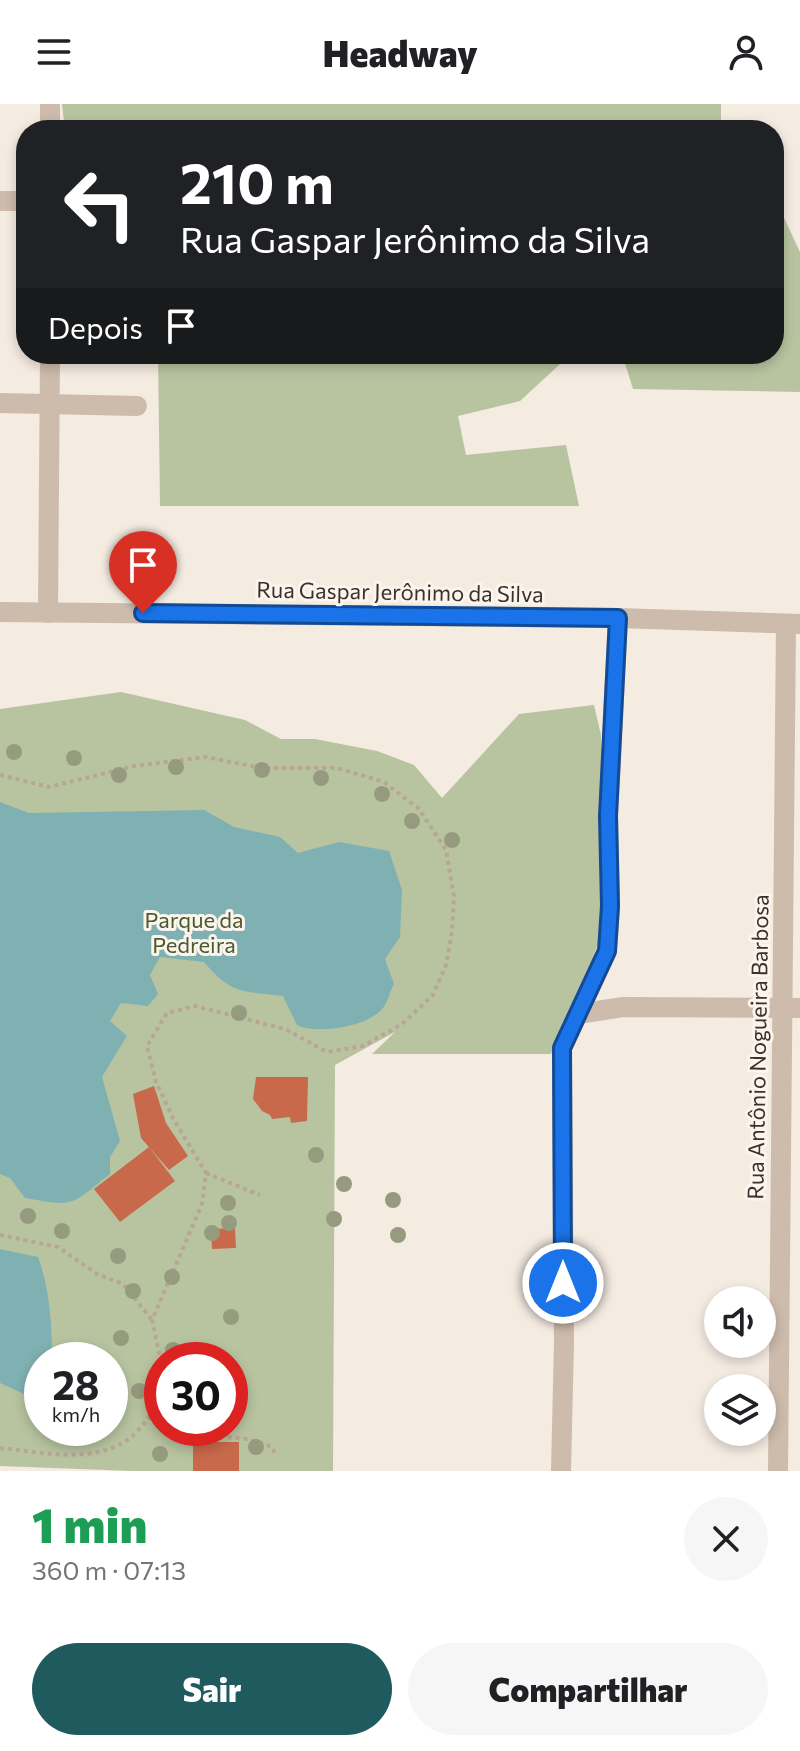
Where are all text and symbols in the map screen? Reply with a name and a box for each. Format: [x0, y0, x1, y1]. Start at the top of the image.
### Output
icon: menu [32, 30, 76, 74]
text: Headway [322, 30, 478, 74]
icon: person [724, 30, 768, 74]
text: 210 m [180, 147, 334, 216]
icon: left [48, 152, 152, 256]
text: Rua Gaspar Jerônimo da Silva [180, 216, 650, 260]
icon: arrive [159, 304, 203, 348]
text: Depois [48, 308, 143, 345]
pin [109, 531, 177, 613]
icon: arrive [121, 543, 165, 587]
street label: Rua Gaspar Jerônimo da Silva [256, 575, 544, 608]
street label: Rua Antônio Nogueira Barbosa [741, 894, 774, 1200]
park label: Parque da Pedreira [145, 906, 243, 958]
position arrow [521, 1241, 605, 1325]
map controls [704, 1286, 776, 1446]
button: sound [704, 1286, 776, 1358]
speed limit sign: 30 [144, 1342, 248, 1446]
text: 28 [52, 1359, 100, 1408]
button: layers [704, 1374, 776, 1446]
text: km/h [52, 1402, 100, 1426]
text: 1 min [32, 1494, 147, 1553]
button: close [684, 1497, 768, 1581]
text: 360 m · 07:13 [32, 1554, 186, 1585]
button: Sair [32, 1643, 392, 1735]
button: Compartilhar [408, 1643, 768, 1735]

